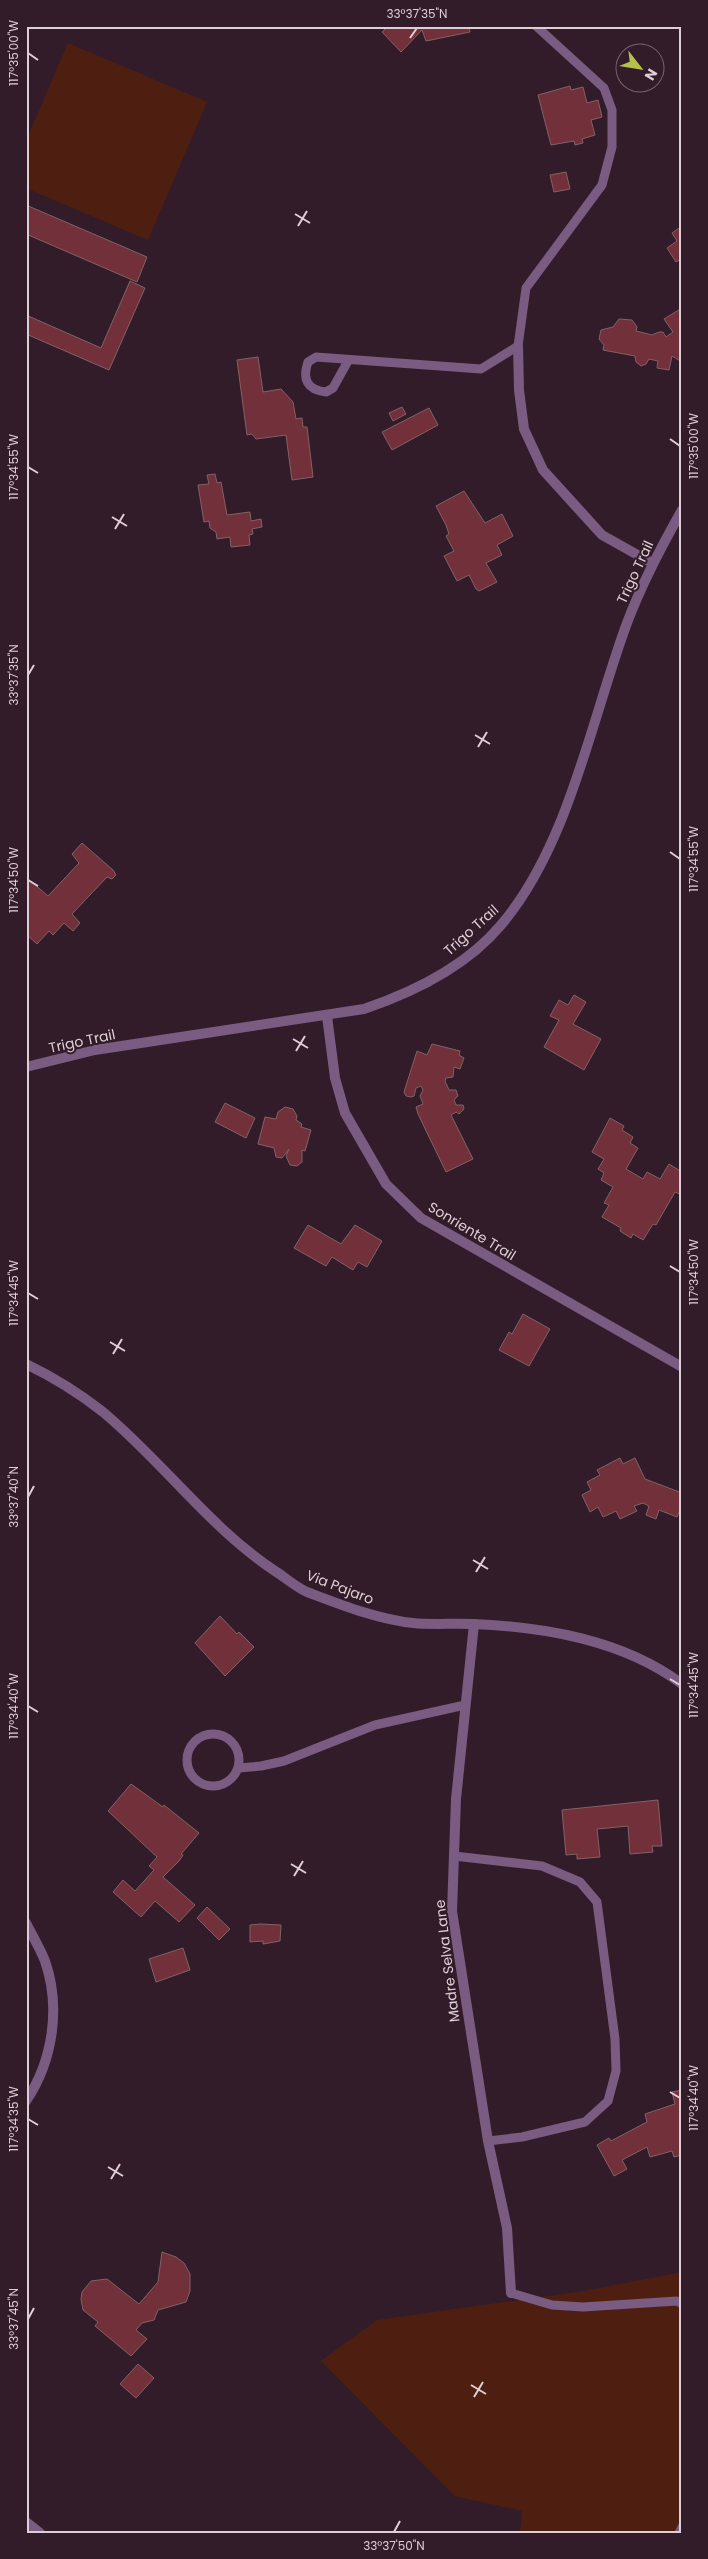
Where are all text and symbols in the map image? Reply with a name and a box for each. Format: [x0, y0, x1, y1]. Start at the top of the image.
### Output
text: 33°37'35"N [386, 5, 448, 22]
text: 117°35'00"W [5, 20, 22, 86]
north arrow [616, 42, 666, 92]
text: N [640, 65, 662, 84]
text: 117°35'00"W [685, 413, 702, 479]
text: 117°34'55"W [5, 434, 22, 500]
street label: Trigo Trail [612, 537, 658, 607]
text: 33°37'35"N [5, 644, 22, 706]
text: 117°34'55"W [685, 826, 702, 892]
text: 117°34'50"W [5, 847, 22, 913]
street label: Trigo Trail [439, 900, 503, 960]
street label: Trigo Trail [47, 1024, 117, 1058]
street label: Sonriente Trail [424, 1197, 520, 1265]
text: 117°34'50"W [685, 1239, 702, 1305]
text: 117°34'45"W [5, 1260, 22, 1326]
text: 33°37'40"N [5, 1466, 22, 1528]
street label: Via Pajaro [303, 1565, 377, 1609]
text: 117°34'45"W [685, 1652, 702, 1718]
text: 117°34'40"W [5, 1673, 22, 1739]
street label: Madre Selva Lane [430, 1898, 464, 2023]
text: 117°34'40"W [685, 2065, 702, 2131]
text: 117°34'35"W [5, 2086, 22, 2152]
text: 33°37'45"N [5, 2288, 22, 2350]
text: 33°37'50"N [363, 2537, 425, 2554]

